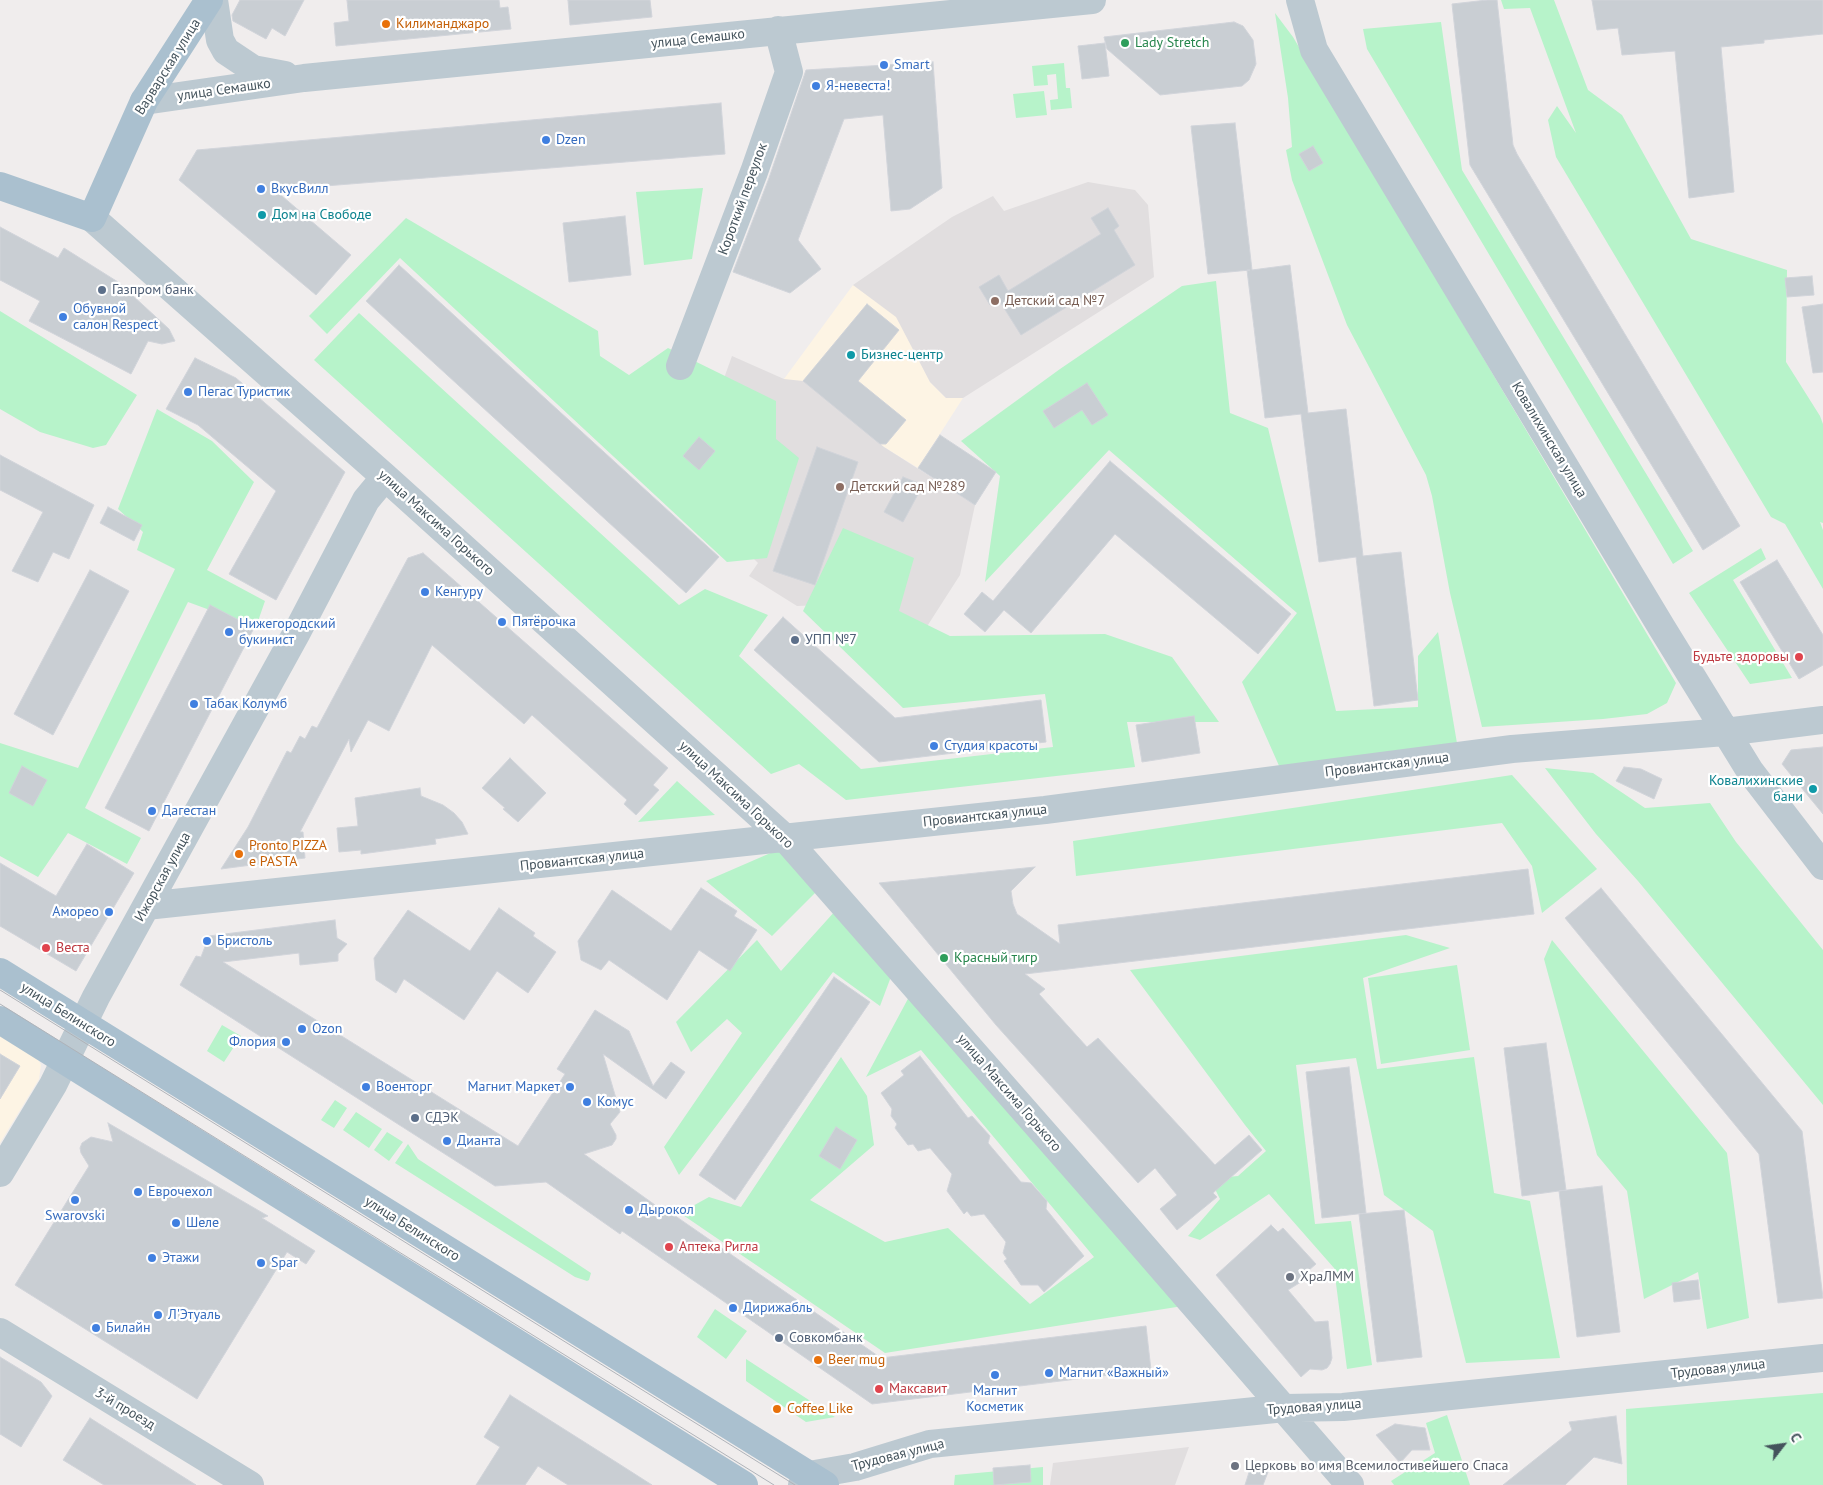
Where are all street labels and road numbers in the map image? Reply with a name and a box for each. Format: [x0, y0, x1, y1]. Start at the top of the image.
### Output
street label: Варварская улица [132, 16, 204, 118]
street label: улица Семашко [650, 26, 746, 52]
street label: улица Семашко [176, 75, 272, 105]
street label: Короткий переулок [715, 141, 771, 257]
street label: Ковалихинская улица [1508, 379, 1590, 501]
street label: улица Максима Горького [375, 466, 497, 580]
street label: улица Максима Горького [675, 738, 797, 852]
street label: Провиантская улица [1324, 749, 1450, 781]
street label: Провиантская улица [922, 801, 1048, 831]
street label: Ижорская улица [131, 829, 195, 925]
street label: Провиантская улица [519, 845, 645, 875]
street label: улица Белинского [17, 979, 119, 1051]
street label: улица Максима Горького [953, 1031, 1065, 1155]
street label: улица Белинского [361, 1193, 463, 1265]
street label: Трудовая улица [1670, 1356, 1766, 1382]
street label: 3-й проезд [92, 1384, 158, 1434]
street label: Трудовая улица [1266, 1395, 1362, 1419]
street label: Трудовая улица [850, 1435, 946, 1475]

